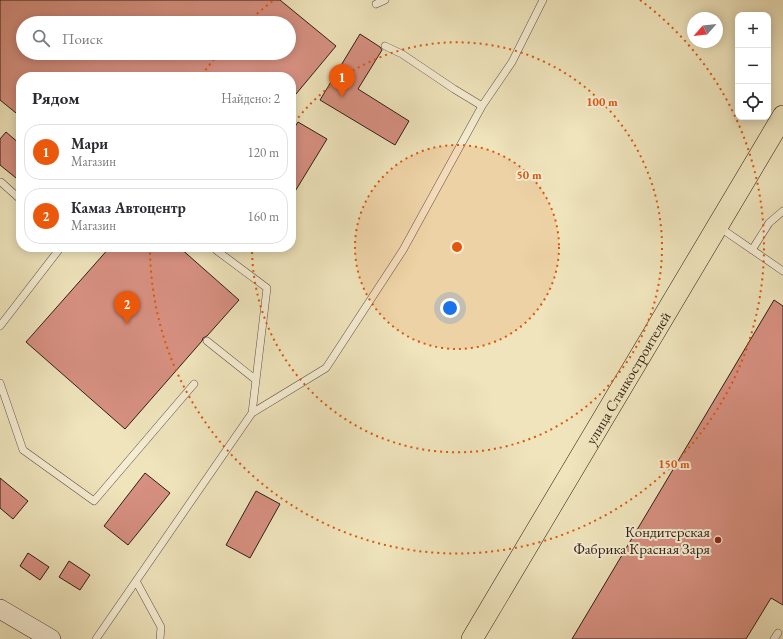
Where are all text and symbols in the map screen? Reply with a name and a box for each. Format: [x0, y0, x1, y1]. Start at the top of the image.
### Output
north arrow [687, 12, 723, 48]
map controls [735, 12, 771, 120]
button: + [735, 12, 771, 48]
search box [16, 16, 296, 60]
icon: search [30, 27, 52, 49]
text: Поиск [62, 29, 103, 48]
button: − [735, 48, 771, 84]
pin: 1 [329, 64, 355, 97]
button: locate [735, 84, 771, 120]
text: Рядом [32, 87, 80, 109]
text: Найдено: 2 [221, 90, 280, 107]
text: 100 m [586, 94, 618, 110]
text: Мари [71, 134, 108, 153]
text: 1 [43, 144, 49, 161]
text: 120 m [248, 144, 279, 161]
text: Магазин [71, 153, 116, 170]
text: 50 m [516, 167, 542, 183]
text: Камаз Автоцентр [71, 198, 186, 217]
text: 2 [43, 208, 49, 225]
text: 160 m [248, 208, 279, 225]
text: Магазин [71, 217, 116, 234]
centre of rings [450, 240, 464, 254]
pin: 2 [114, 291, 140, 324]
your location [440, 298, 460, 318]
street label: улица Станкостроителей [581, 308, 674, 448]
text: 150 m [658, 456, 690, 472]
place label: Кондитерская Фабрика Красная Заря [573, 522, 710, 558]
marker: Кондитерская Фабрика Красная Заря [713, 535, 723, 545]

